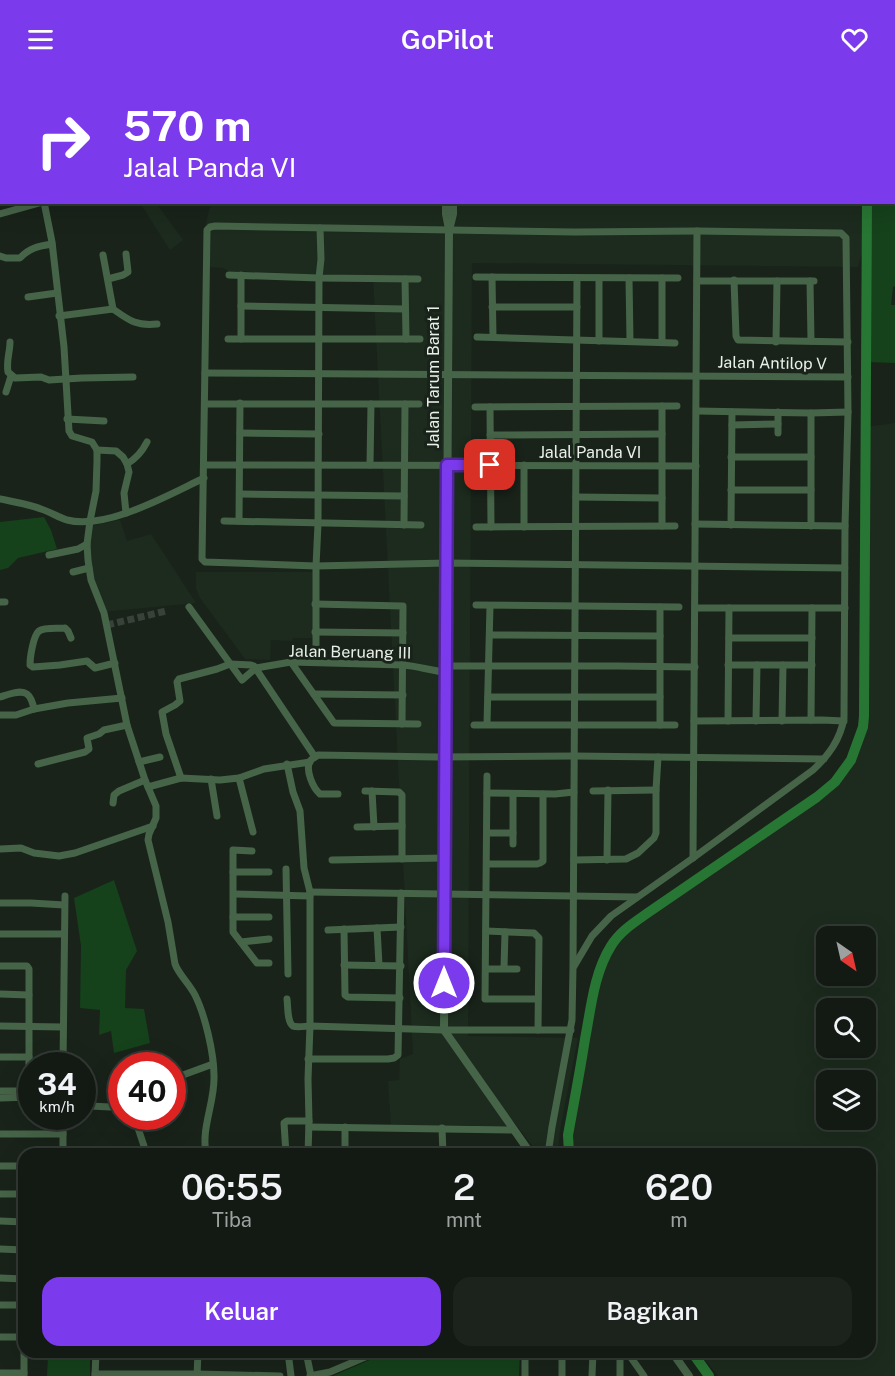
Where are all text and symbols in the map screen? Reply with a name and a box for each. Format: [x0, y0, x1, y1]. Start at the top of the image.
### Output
icon: menu [24, 23, 57, 56]
text: GoPilot [401, 23, 494, 55]
icon: heart [838, 23, 871, 56]
text: 570 m [123, 101, 251, 150]
icon: right [24, 102, 102, 180]
text: Jalal Panda VI [123, 151, 296, 183]
street label: Jalan Tarum Barat 1 [424, 305, 443, 449]
street label: Jalan Antilop V [717, 353, 827, 373]
pin [464, 439, 515, 490]
street label: Jalal Panda VI [539, 443, 641, 462]
icon: arrive [473, 448, 506, 481]
street label: Jalan Beruang III [288, 641, 412, 663]
north arrow [816, 926, 876, 986]
map controls [816, 926, 876, 1130]
position arrow [412, 951, 476, 1015]
button: search [816, 998, 876, 1058]
speed limit sign: 40 [108, 1052, 186, 1130]
text: 34 [37, 1066, 77, 1102]
button: layers [816, 1070, 876, 1130]
text: km/h [39, 1098, 75, 1115]
text: 06:55 [181, 1166, 283, 1208]
text: 2 [453, 1166, 475, 1208]
text: 620 [645, 1166, 713, 1208]
text: Tiba [212, 1208, 252, 1232]
text: mnt [446, 1208, 482, 1232]
text: m [670, 1208, 688, 1232]
button: Keluar [42, 1277, 441, 1346]
button: Bagikan [453, 1277, 852, 1346]

